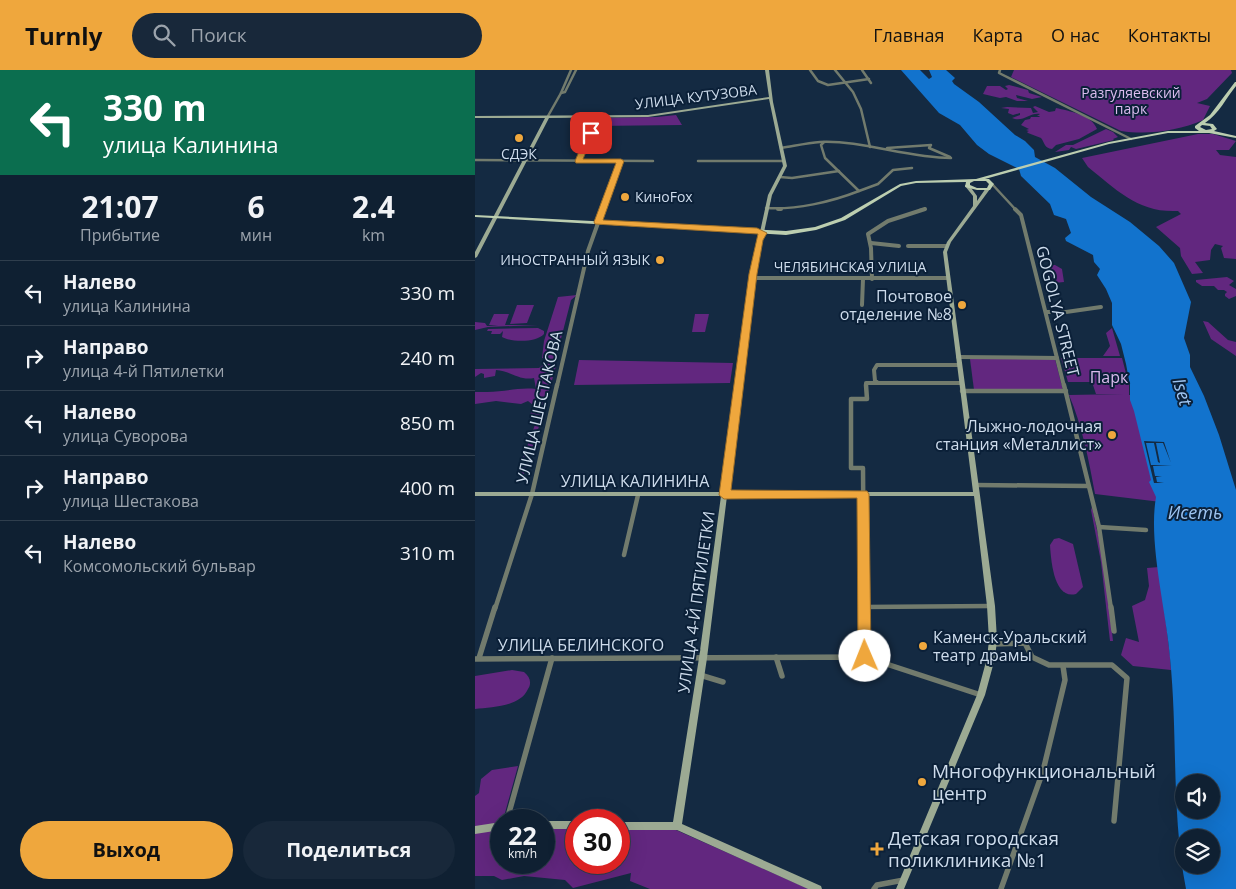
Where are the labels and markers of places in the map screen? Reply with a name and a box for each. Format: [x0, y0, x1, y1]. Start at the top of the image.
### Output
pin [570, 112, 612, 154]
marker: СДЭК [513, 132, 525, 144]
place label: СДЭК [501, 144, 537, 163]
place label: КиноFox [635, 187, 693, 206]
marker: КиноFox [619, 191, 631, 203]
place label: ИНОСТРАННЫЙ ЯЗЫК [500, 250, 650, 269]
marker: ИНОСТРАННЫЙ ЯЗЫК [654, 254, 666, 266]
place label: Почтовое отделение №8 [840, 285, 952, 325]
marker: Почтовое отделение №8 [956, 299, 968, 311]
place label: Лыжно-лодочная станция «Металлист» [935, 415, 1102, 455]
marker: Лыжно-лодочная станция «Металлист» [1106, 429, 1118, 441]
place label: Каменск-Уральский театр драмы [933, 626, 1087, 666]
marker: Каменск-Уральский театр драмы [917, 640, 929, 652]
place label: Многофункциональный центр [932, 758, 1156, 806]
marker: Многофункциональный центр [916, 776, 928, 788]
place label: Детская городская поликлиника №1 [888, 825, 1059, 873]
marker: Детская городская поликлиника №1 [870, 842, 884, 856]

